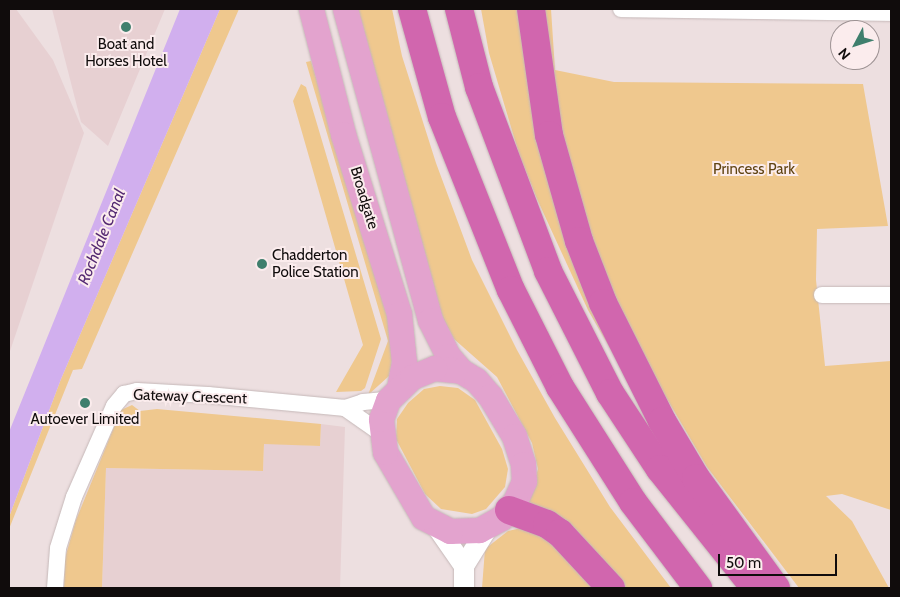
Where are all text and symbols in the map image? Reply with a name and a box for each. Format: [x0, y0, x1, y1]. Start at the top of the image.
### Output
north arrow [830, 20, 880, 70]
marker: Boat and Horses Hotel [120, 21, 132, 33]
place label: Boat and Horses Hotel [85, 35, 167, 70]
text: N [834, 44, 854, 64]
park label: Princess Park [713, 161, 795, 179]
street label: Broadgate [346, 165, 382, 231]
water label: Rochdale Canal [74, 187, 130, 287]
place label: Chadderton Police Station [272, 246, 359, 281]
marker: Chadderton Police Station [256, 258, 268, 270]
street label: Gateway Crescent [133, 386, 247, 408]
marker: Autoever Limited [79, 397, 91, 409]
place label: Autoever Limited [31, 411, 139, 429]
scale bar [720, 544, 839, 576]
text: 50 m [726, 554, 761, 572]

